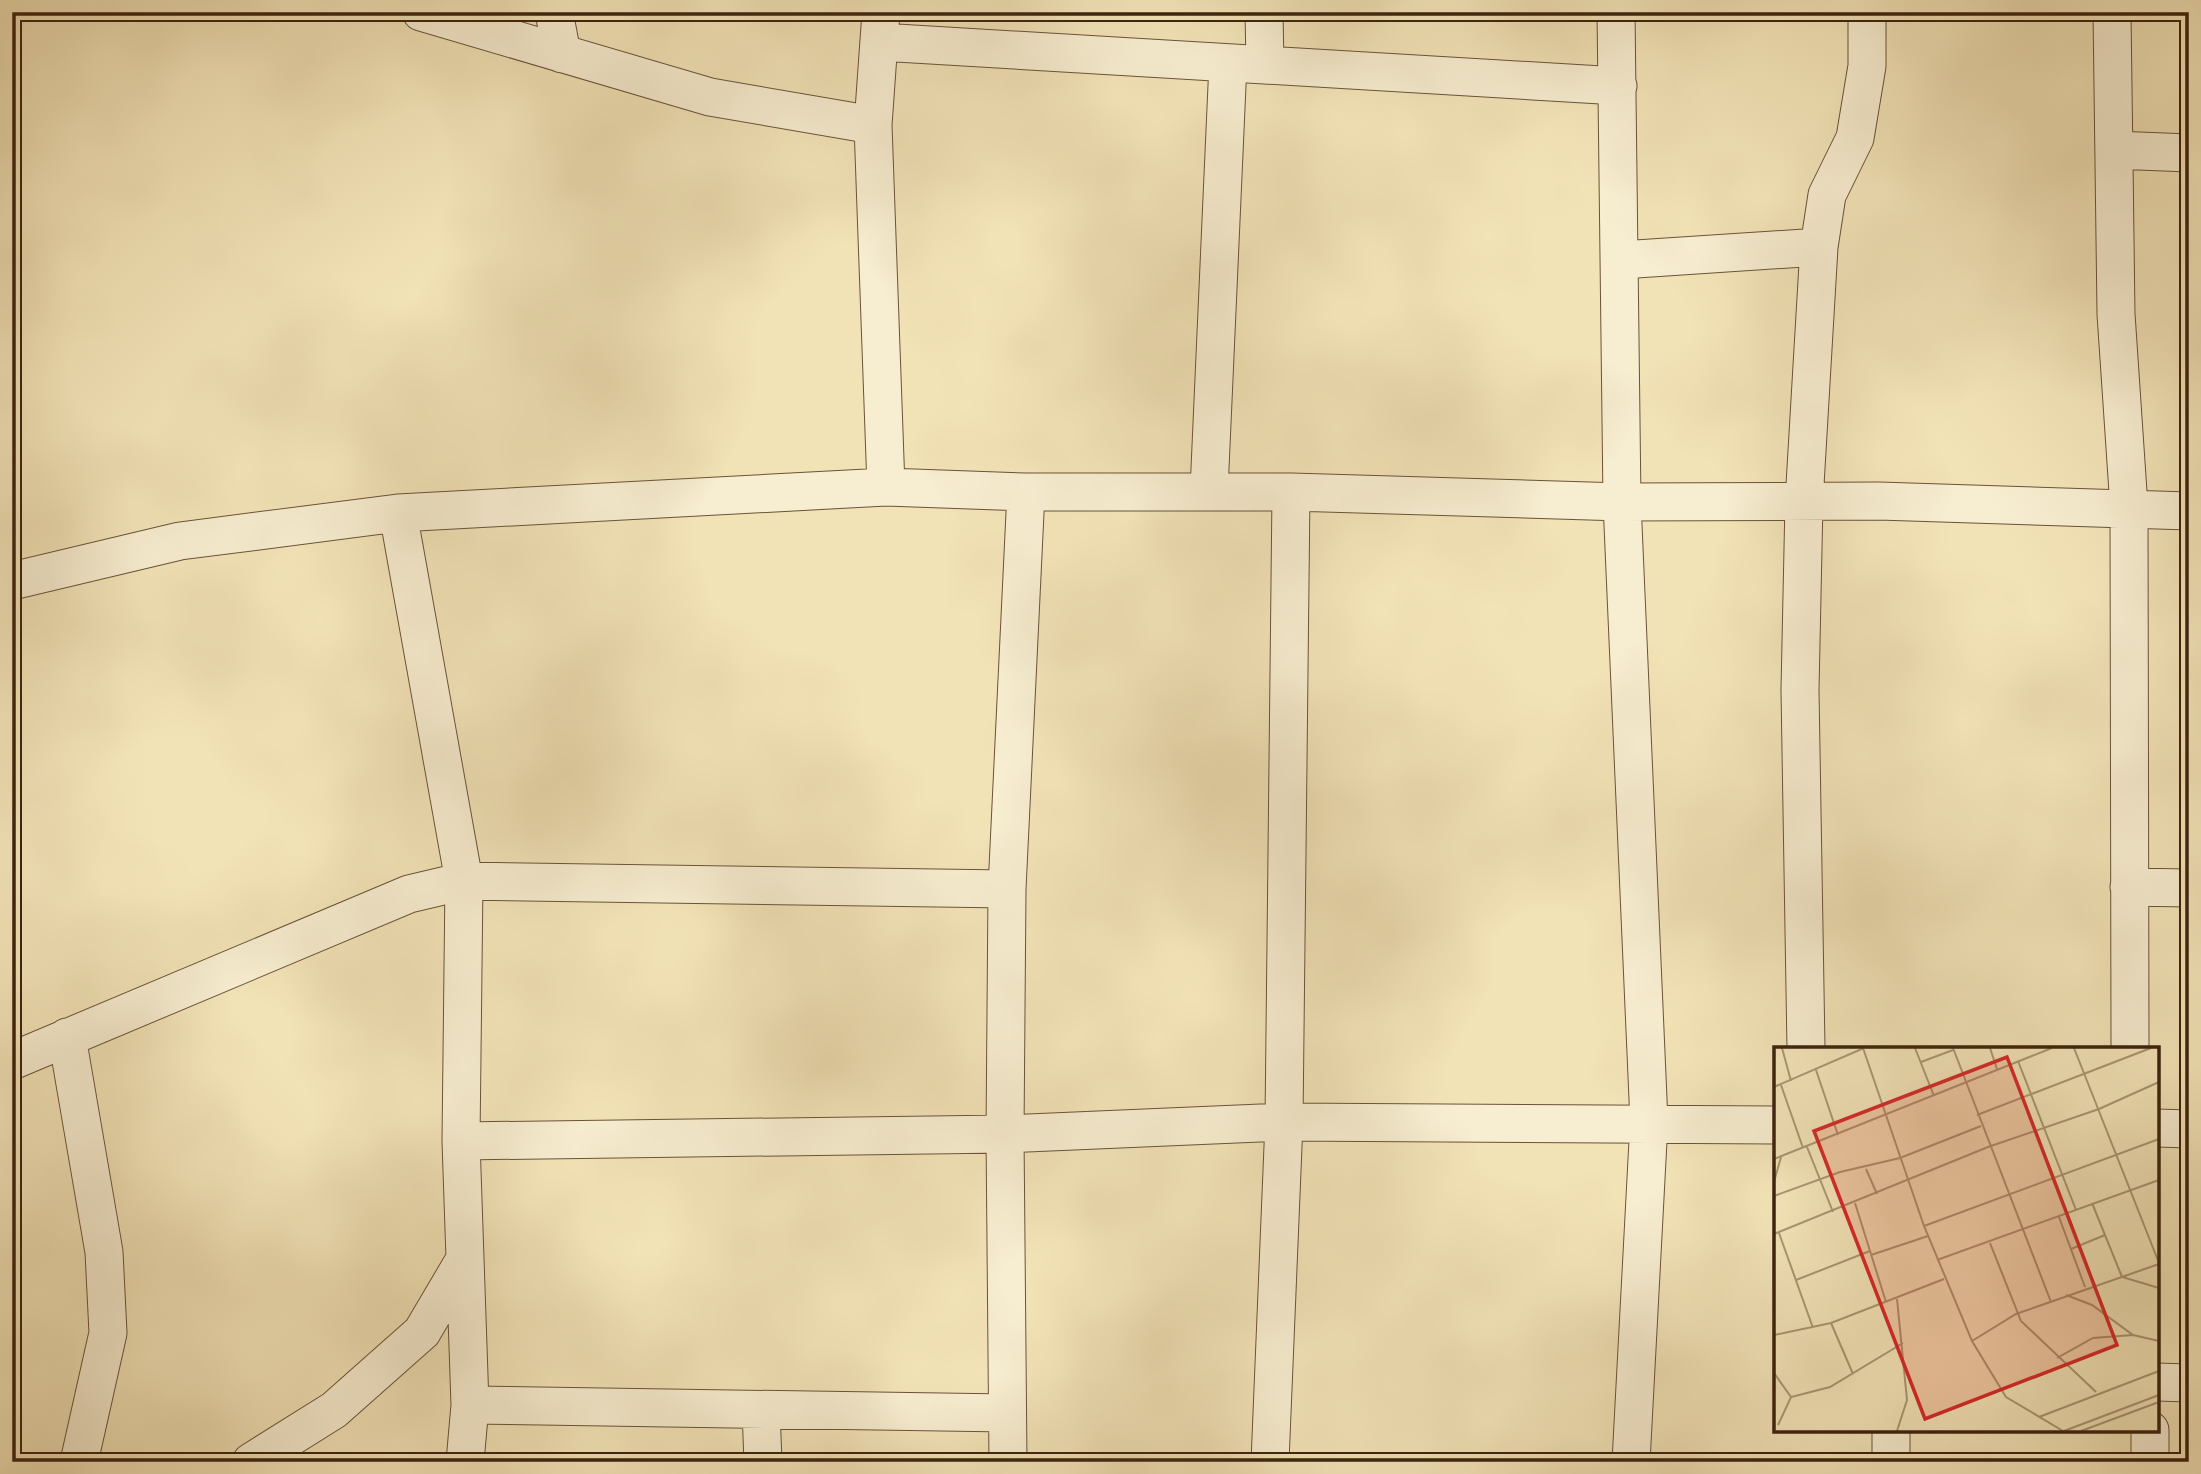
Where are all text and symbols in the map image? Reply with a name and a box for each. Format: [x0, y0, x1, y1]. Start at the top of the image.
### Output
inset map [1774, 1047, 2159, 1432]

